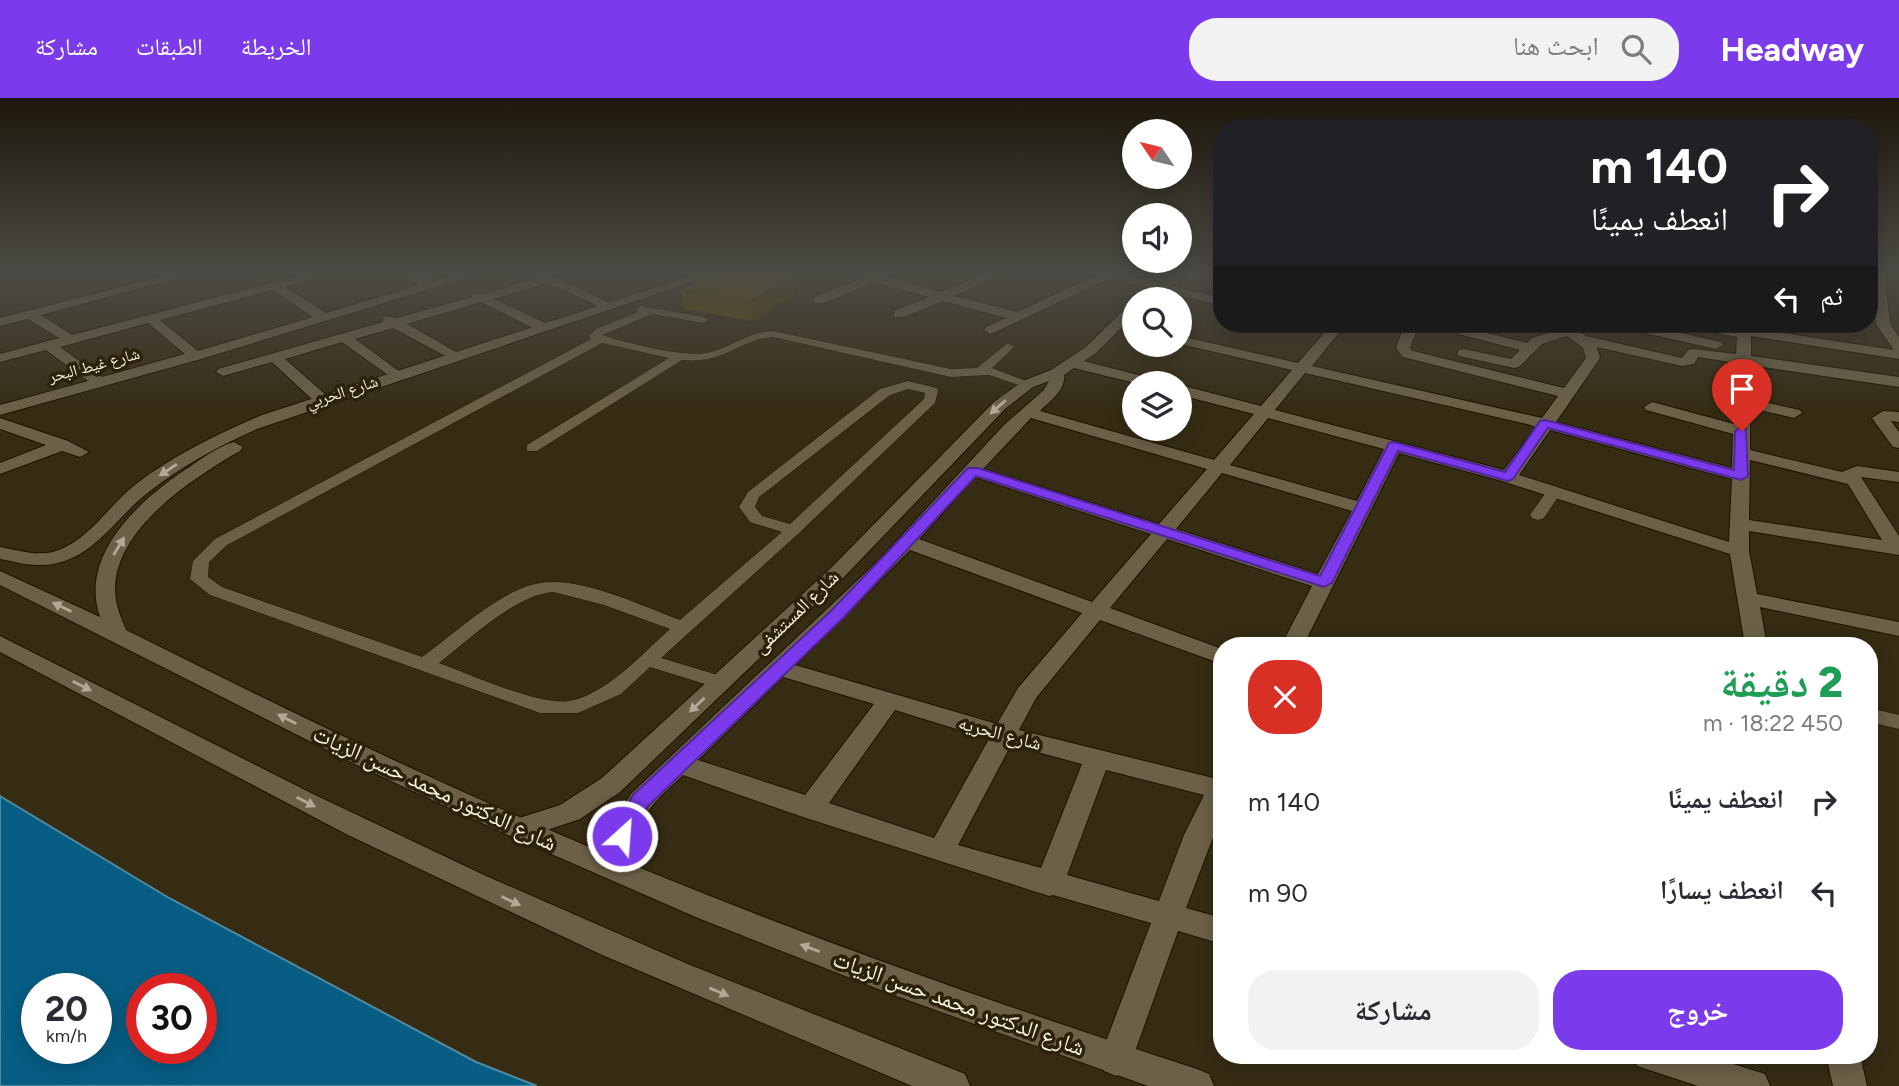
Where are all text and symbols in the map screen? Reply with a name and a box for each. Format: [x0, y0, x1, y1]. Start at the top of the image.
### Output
search box [1189, 18, 1679, 81]
text: ابحث هنا [1513, 30, 1599, 62]
icon: search [1617, 30, 1655, 68]
text: Headway [1721, 30, 1864, 69]
text: مشاركة [35, 32, 98, 61]
text: الطبقات [136, 32, 203, 61]
text: الخريطة [241, 32, 311, 61]
north arrow [1122, 119, 1192, 189]
map controls [1122, 119, 1192, 441]
text: 140 m [1590, 136, 1728, 195]
icon: right [1752, 147, 1843, 238]
text: انعطف يمينًا [1591, 200, 1728, 238]
button: sound [1122, 203, 1192, 273]
icon: left [1768, 280, 1806, 318]
text: ثم [1820, 280, 1843, 312]
button: search [1122, 287, 1192, 357]
street label: شارع غيط البحر [45, 344, 142, 388]
pin [1712, 359, 1772, 431]
icon: arrive [1723, 370, 1761, 408]
button: layers [1122, 371, 1192, 441]
street label: شارع الحربي [304, 372, 381, 415]
one-way arrow [989, 399, 1007, 415]
one-way arrow [158, 463, 178, 476]
one-way arrow [113, 536, 125, 555]
street label: شارع المستشفى [749, 566, 843, 658]
one-way arrow [52, 601, 72, 612]
text: 2 دقيقة [1720, 657, 1843, 708]
button: close [1248, 660, 1322, 734]
one-way arrow [72, 680, 92, 692]
one-way arrow [689, 697, 706, 714]
text: 450 m · 18:22 [1703, 709, 1843, 737]
street label: شارع الحريه [956, 711, 1044, 755]
one-way arrow [277, 714, 297, 725]
street label: شارع الدكتور محمد حسن الزيات [308, 719, 561, 858]
text: انعطف يمينًا [1668, 783, 1784, 815]
icon: right [1805, 783, 1843, 821]
text: 140 m [1248, 786, 1320, 818]
one-way arrow [296, 796, 316, 808]
position arrow [585, 799, 659, 873]
text: انعطف يسارًا [1660, 874, 1784, 906]
icon: left [1805, 874, 1843, 912]
text: 90 m [1248, 877, 1308, 909]
one-way arrow [501, 895, 521, 907]
one-way arrow [799, 942, 820, 953]
street label: شارع الدكتور محمد حسن الزيات [829, 944, 1089, 1063]
button: مشاركة [1248, 970, 1539, 1050]
button: خروج [1553, 970, 1843, 1050]
speed limit sign: 30 [126, 973, 217, 1064]
one-way arrow [709, 987, 730, 998]
text: 20 [45, 988, 88, 1030]
text: km/h [46, 1025, 87, 1047]

